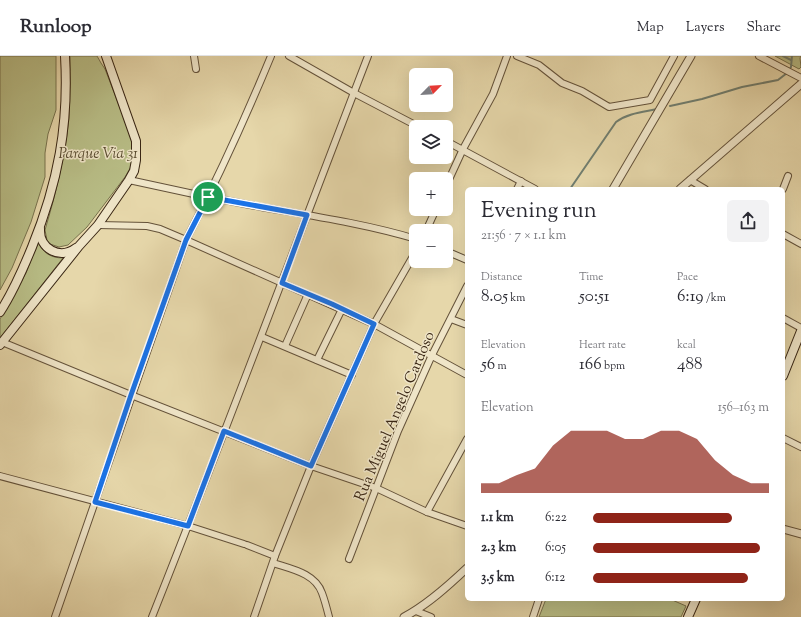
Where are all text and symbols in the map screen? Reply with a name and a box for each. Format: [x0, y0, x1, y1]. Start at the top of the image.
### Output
text: Runloop [20, 14, 92, 41]
text: Map [637, 18, 664, 38]
text: Layers [686, 18, 724, 38]
text: Share [746, 18, 781, 38]
north arrow [409, 68, 453, 112]
map controls [409, 68, 453, 268]
button: layers [409, 120, 453, 164]
park label: Parque Via 31 [58, 144, 138, 165]
button: + [409, 172, 453, 216]
pin [191, 180, 225, 214]
icon: arrive [197, 186, 219, 208]
text: Evening run [481, 196, 597, 228]
button: share [727, 200, 769, 242]
button: − [409, 224, 453, 268]
text: 21:56 · 7 × 1.1 km [481, 227, 566, 245]
text: Distance [481, 269, 522, 285]
text: Time [579, 269, 603, 285]
text: Pace [677, 269, 698, 285]
text: 8.05 [481, 285, 508, 309]
text: 50:51 [579, 285, 610, 309]
text: 6:19 [677, 285, 704, 309]
text: km [508, 290, 525, 306]
text: /km [704, 290, 726, 306]
street label: Rua Miguel Angelo Cardoso [350, 328, 441, 505]
text: Elevation [481, 337, 526, 353]
text: Heart rate [579, 337, 626, 353]
text: kcal [677, 337, 696, 353]
text: 56 [481, 353, 495, 377]
text: 166 [579, 353, 602, 377]
text: 488 [677, 353, 703, 377]
text: m [495, 358, 507, 374]
text: bpm [602, 358, 625, 374]
text: Elevation [481, 399, 534, 417]
text: 156–163 m [718, 399, 769, 417]
text: 1.1 km [481, 509, 514, 527]
text: 6:22 [545, 509, 567, 527]
text: 2.3 km [481, 539, 516, 557]
text: 6:05 [545, 539, 566, 557]
text: 3.5 km [481, 569, 515, 587]
text: 6:12 [545, 569, 565, 587]

